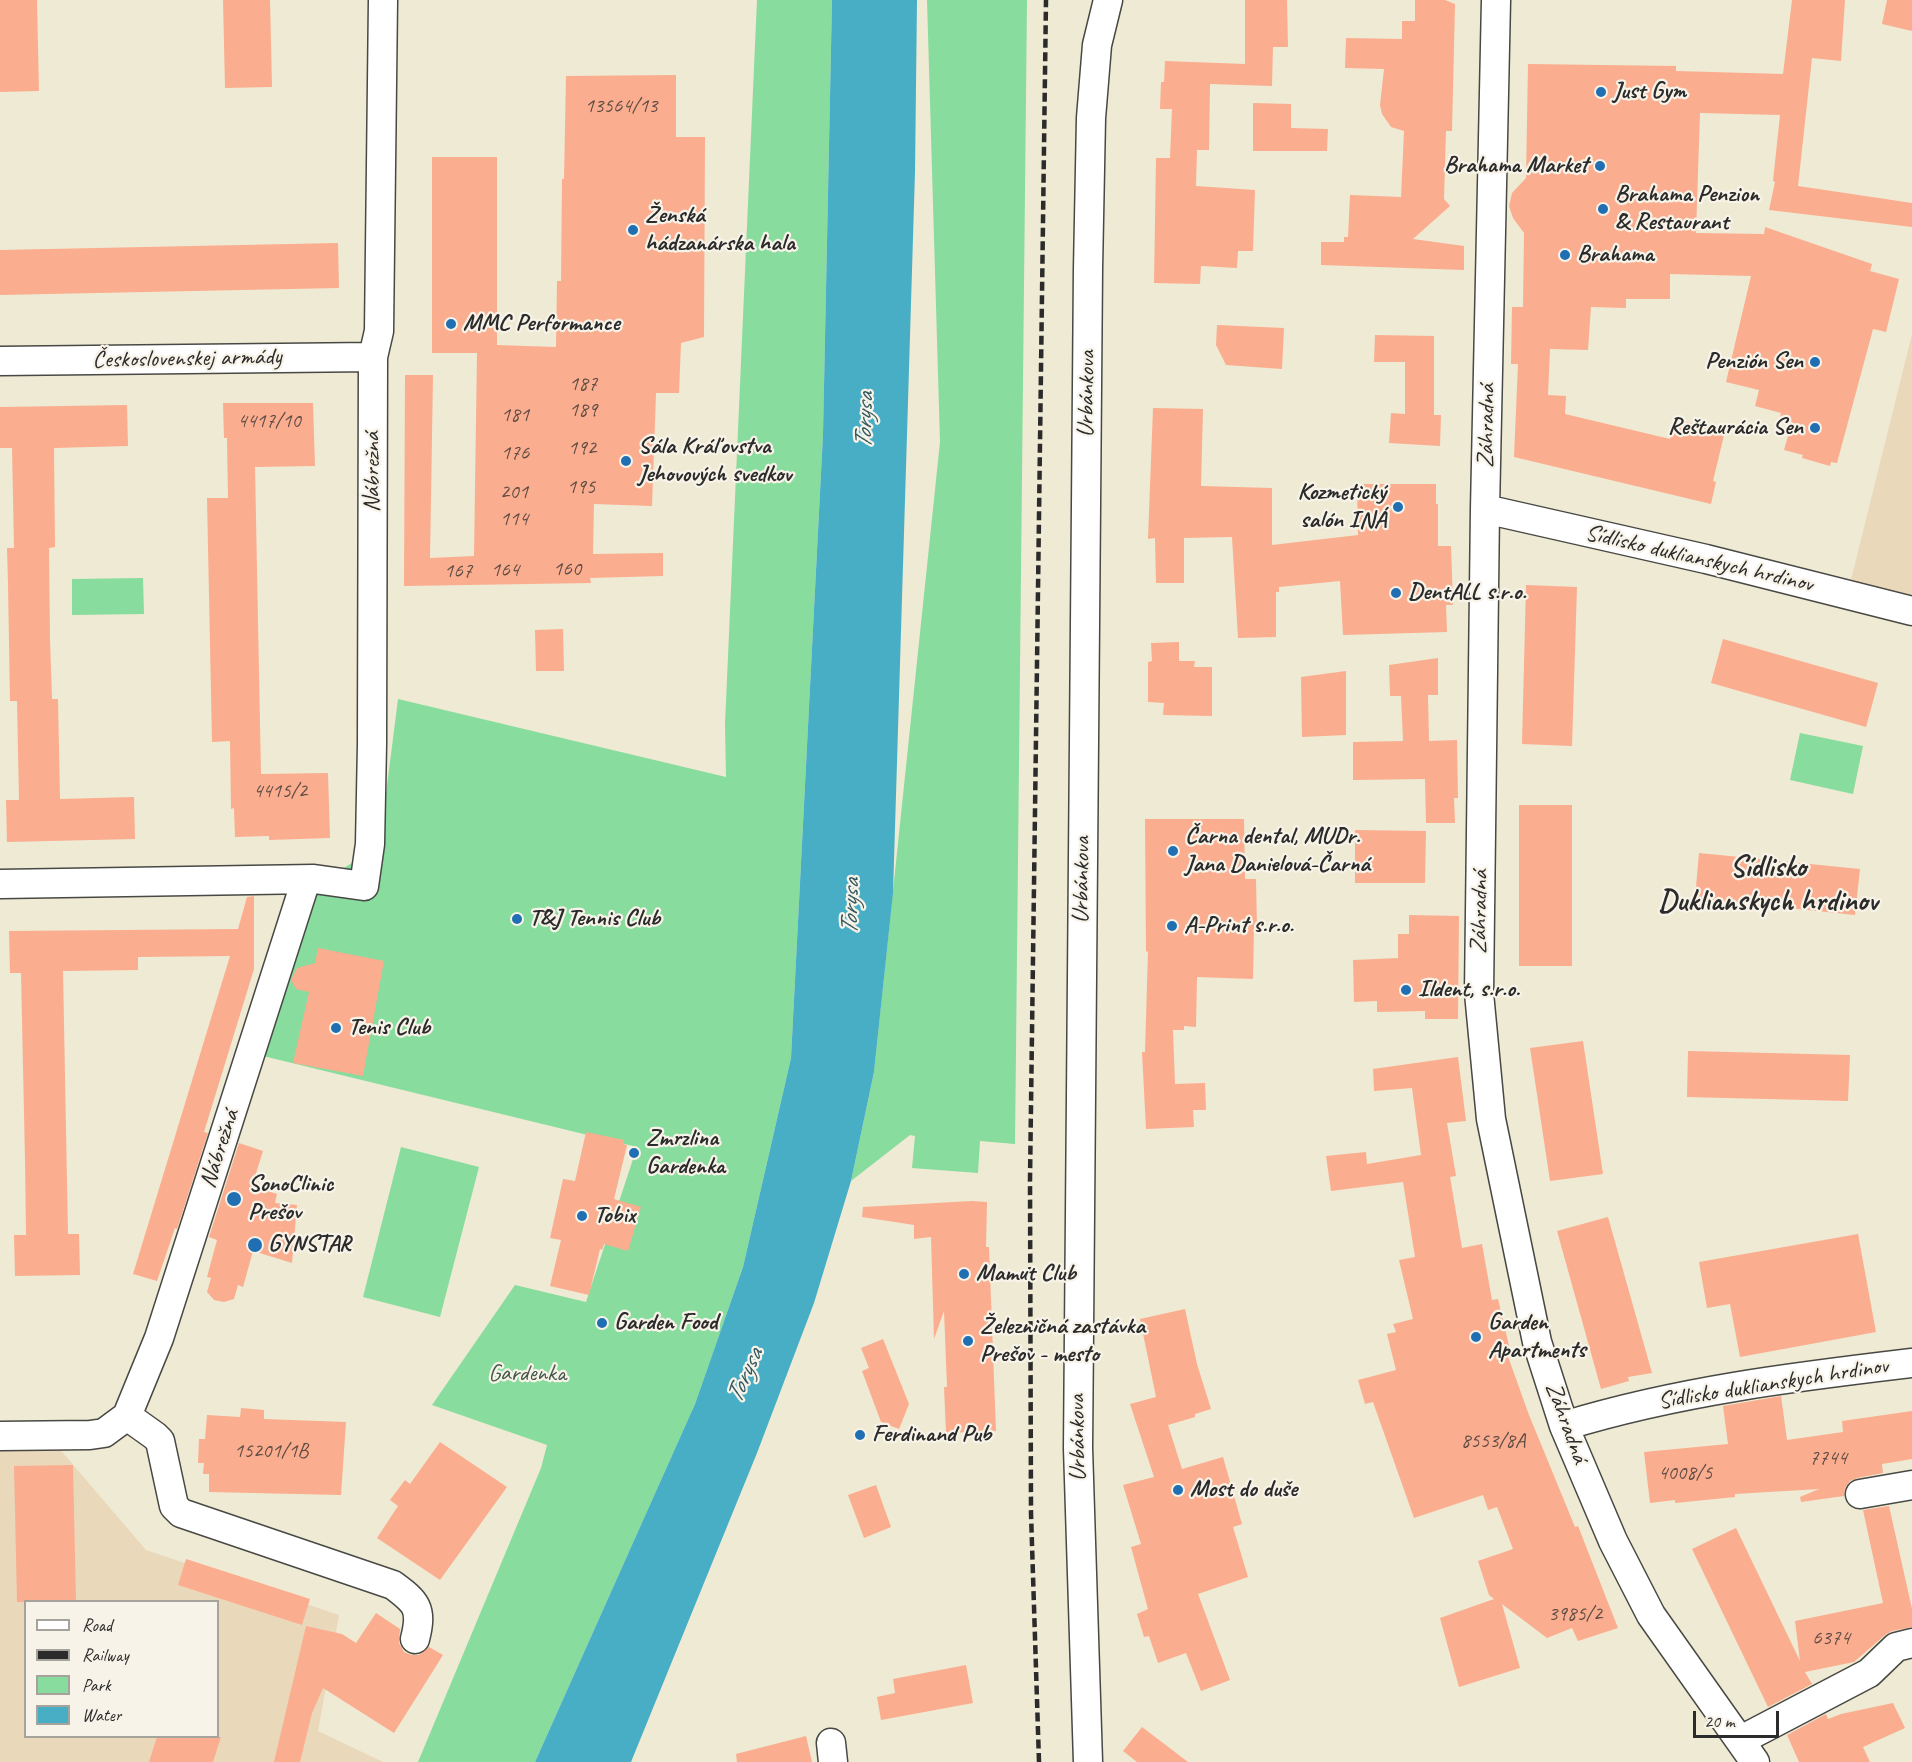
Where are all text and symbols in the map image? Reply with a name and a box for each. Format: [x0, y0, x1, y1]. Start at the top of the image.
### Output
place label: Just Gym [1613, 78, 1686, 106]
marker: Just Gym [1594, 85, 1608, 99]
house number: 13564/13 [584, 93, 658, 119]
place label: Brahama Market [1444, 152, 1588, 180]
marker: Brahama Market [1593, 159, 1607, 173]
place label: Brahama Penzion & Restaurant [1615, 181, 1759, 237]
place label: Ženská hádzanárska hala [645, 202, 795, 258]
marker: Brahama Penzion & Restaurant [1596, 202, 1610, 216]
marker: Ženská hádzanárska hala [626, 223, 640, 237]
place label: Brahama [1577, 241, 1653, 269]
marker: Brahama [1558, 248, 1572, 262]
place label: MMC Performance [463, 310, 619, 338]
marker: MMC Performance [444, 317, 458, 331]
street label: Československej armády [92, 343, 282, 375]
place label: Penzión Sen [1705, 348, 1803, 376]
street label: Urbánkova [1072, 350, 1102, 438]
marker: Penzión Sen [1808, 355, 1822, 369]
house number: 187 [569, 371, 597, 397]
street label: Záhradná [1472, 384, 1502, 468]
water label: Torysa [848, 392, 882, 450]
house number: 189 [569, 397, 597, 423]
house number: 181 [501, 402, 529, 428]
house number: 4417/10 [237, 408, 301, 434]
place label: Reštaurácia Sen [1668, 414, 1803, 442]
marker: Reštaurácia Sen [1808, 421, 1822, 435]
street label: Nábrežná [359, 432, 387, 512]
place label: Sála Kráľovstva Jehovových svedkov [638, 433, 791, 489]
house number: 192 [568, 435, 596, 461]
house number: 176 [501, 440, 529, 466]
marker: Sála Kráľovstva Jehovových svedkov [619, 454, 633, 468]
house number: 195 [567, 474, 595, 500]
house number: 201 [500, 479, 528, 505]
place label: Kozmetický salón INÁ [1298, 479, 1386, 535]
marker: Kozmetický salón INÁ [1391, 500, 1405, 514]
house number: 114 [500, 506, 528, 532]
street label: Sídlisko duklianskych hrdinov [1582, 519, 1816, 599]
house number: 160 [553, 556, 581, 582]
house number: 164 [491, 557, 519, 583]
house number: 167 [444, 558, 472, 584]
place label: DentALL s.r.o. [1408, 579, 1526, 607]
marker: DentALL s.r.o. [1389, 586, 1403, 600]
house number: 4415/2 [253, 778, 307, 804]
place label: Čarna dental, MUDr. Jana Danielová-Čarná [1185, 823, 1370, 879]
street label: Urbánkova [1067, 836, 1097, 924]
marker: Čarna dental, MUDr. Jana Danielová-Čarná [1166, 844, 1180, 858]
district label: Sídlisko Duklianskych hrdinov [1658, 850, 1878, 920]
street label: Záhradná [1465, 870, 1495, 954]
water label: Torysa [834, 878, 868, 936]
place label: T&J Tennis Club [529, 905, 660, 933]
marker: T&J Tennis Club [510, 912, 524, 926]
place label: A-Print s.r.o. [1184, 912, 1294, 940]
marker: A-Print s.r.o. [1165, 919, 1179, 933]
place label: Ildent, s.r.o. [1418, 976, 1520, 1004]
marker: Ildent, s.r.o. [1399, 983, 1413, 997]
place label: Tenis Club [348, 1014, 430, 1042]
marker: Tenis Club [329, 1021, 343, 1035]
street label: Nábrežná [194, 1106, 246, 1192]
place label: Zmrzlina Gardenka [646, 1125, 725, 1181]
marker: Zmrzlina Gardenka [627, 1146, 641, 1160]
place label: SonoClinic Prešov [248, 1171, 333, 1227]
marker: SonoClinic Prešov [225, 1190, 243, 1208]
place label: Tobix [594, 1202, 635, 1230]
marker: Tobix [575, 1209, 589, 1223]
place label: GYNSTAR [268, 1231, 351, 1259]
marker: GYNSTAR [246, 1236, 264, 1254]
place label: Mamut Club [976, 1260, 1076, 1288]
marker: Mamut Club [957, 1267, 971, 1281]
place label: Garden Food [614, 1309, 717, 1337]
place label: Garden Apartments [1488, 1309, 1586, 1365]
place label: Železničná zastávka Prešov - mesto [980, 1313, 1145, 1369]
marker: Garden Food [595, 1316, 609, 1330]
marker: Garden Apartments [1469, 1330, 1483, 1344]
marker: Železničná zastávka Prešov - mesto [961, 1334, 975, 1348]
water label: Torysa [719, 1344, 771, 1408]
street label: Sídlisko duklianskych hrdinov [1656, 1352, 1890, 1416]
park label: Gardenka [488, 1360, 566, 1388]
street label: Záhradná [1538, 1379, 1594, 1467]
street label: Urbánkova [1063, 1394, 1093, 1482]
place label: Ferdinand Pub [872, 1421, 991, 1449]
marker: Ferdinand Pub [853, 1428, 867, 1442]
house number: 8553/8A [1461, 1428, 1525, 1454]
house number: 15201/1B [234, 1438, 308, 1464]
house number: 7744 [1809, 1445, 1847, 1471]
house number: 4008/5 [1658, 1460, 1712, 1486]
place label: Most do duše [1190, 1476, 1297, 1504]
marker: Most do duše [1171, 1483, 1185, 1497]
legend [24, 1600, 219, 1738]
house number: 3985/2 [1548, 1601, 1602, 1627]
text: Road [82, 1614, 112, 1636]
house number: 6374 [1812, 1625, 1850, 1651]
text: Railway [82, 1644, 129, 1666]
text: Park [82, 1674, 111, 1696]
scale bar [1696, 1699, 1782, 1737]
text: Water [82, 1704, 121, 1726]
text: 20 m [1704, 1710, 1735, 1732]

